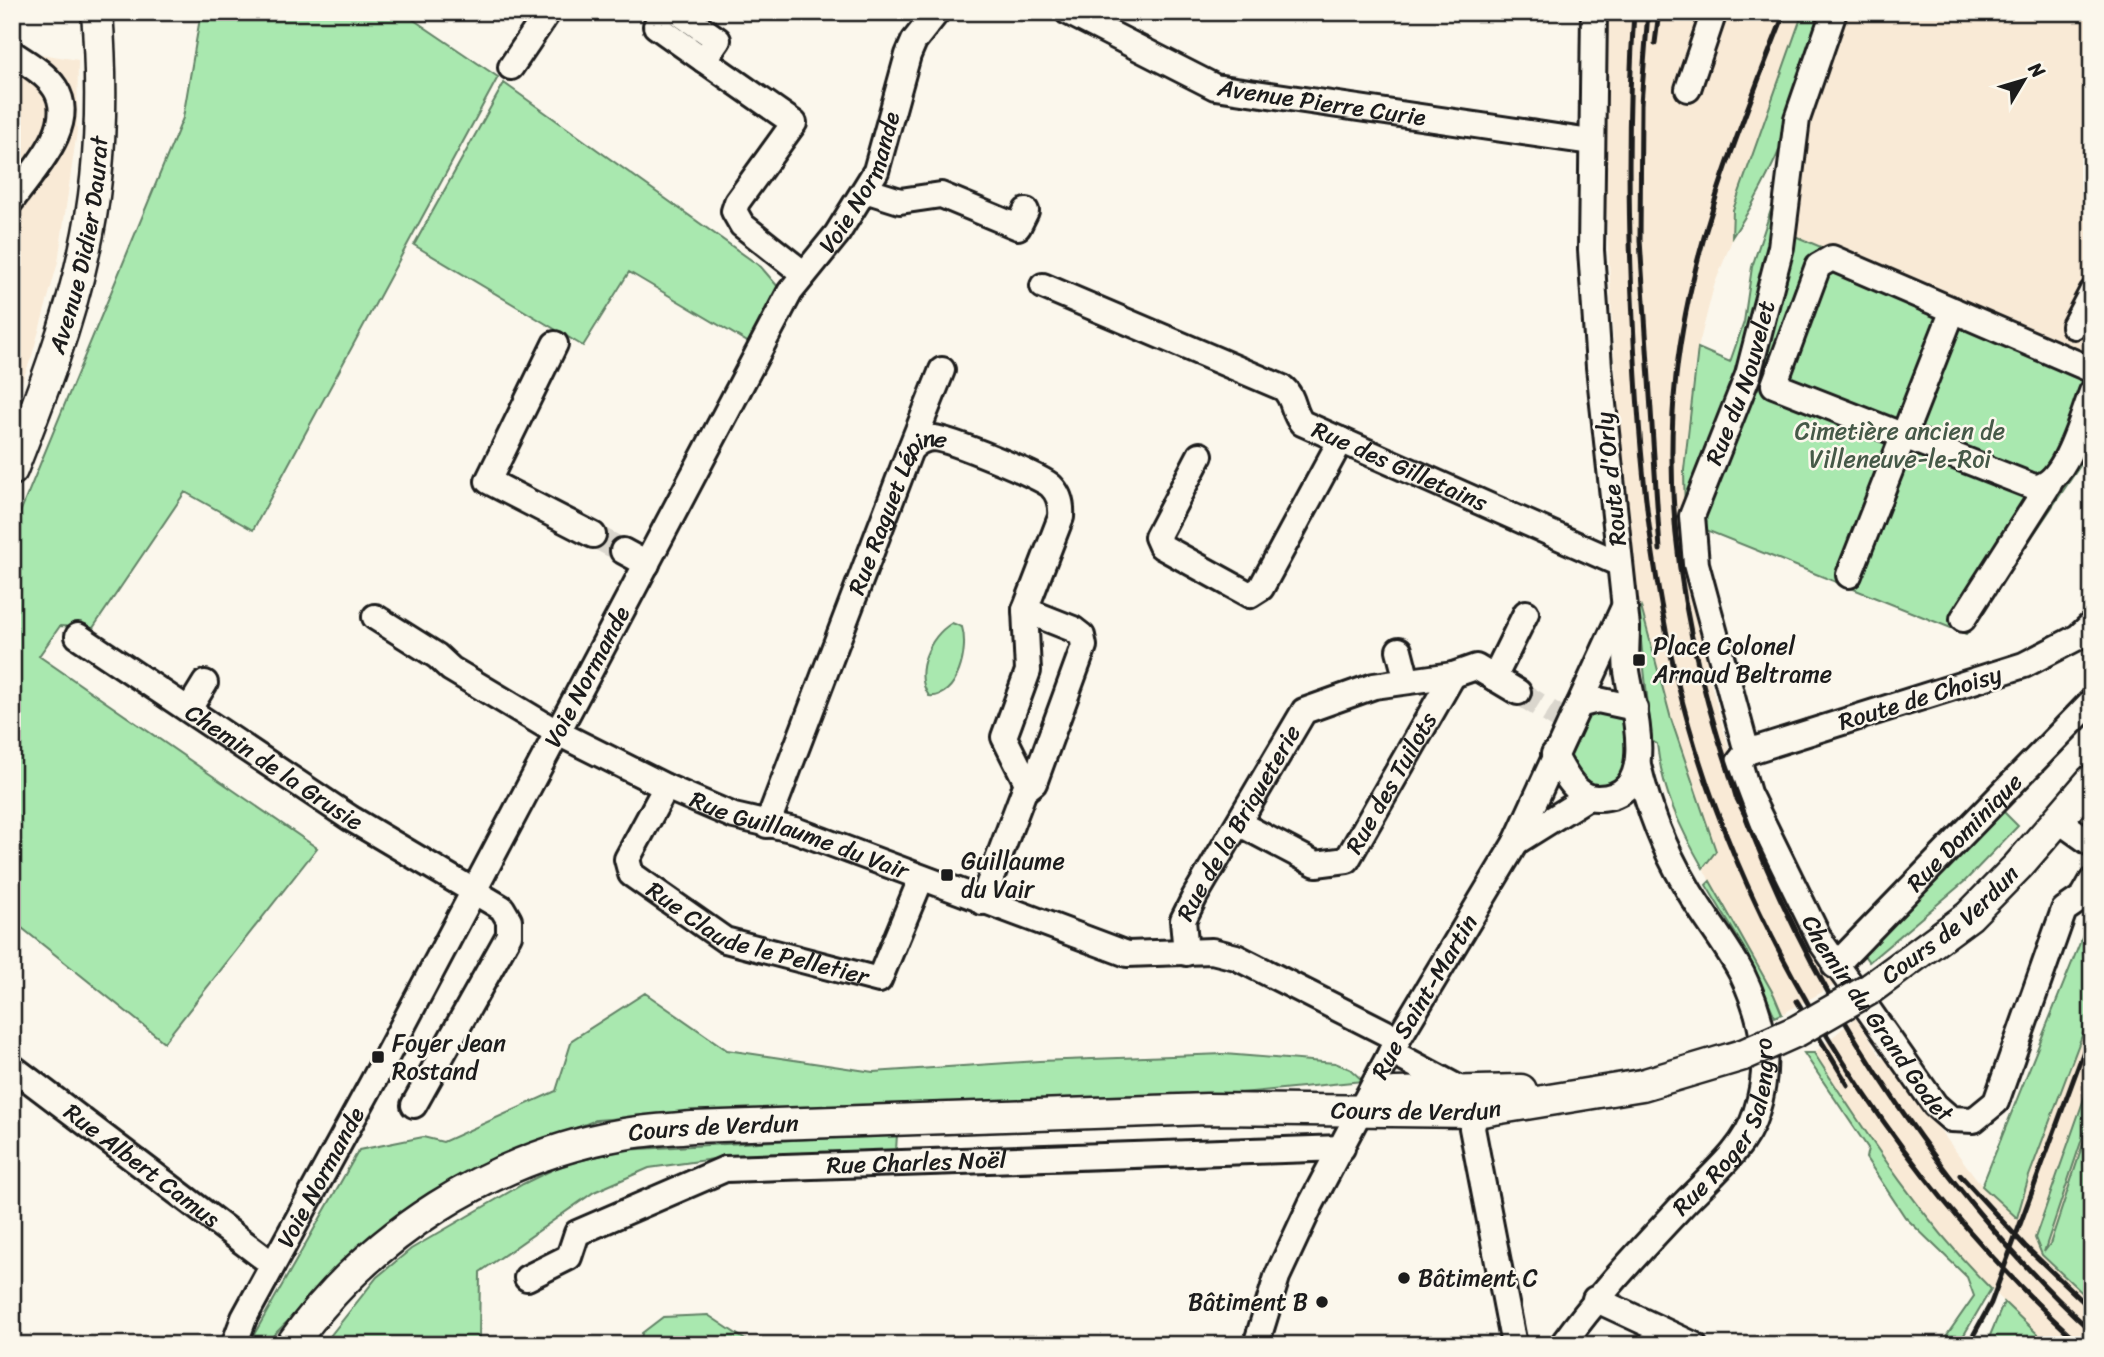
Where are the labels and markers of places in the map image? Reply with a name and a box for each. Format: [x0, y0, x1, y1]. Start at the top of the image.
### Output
place label: Place Colonel Arnaud Beltrame [1652, 625, 1832, 695]
marker: Place Colonel Arnaud Beltrame [1631, 652, 1647, 668]
place label: Guillaume du Vair [961, 840, 1065, 910]
marker: Guillaume du Vair [939, 867, 955, 883]
place label: Foyer Jean Rostand [392, 1022, 506, 1092]
marker: Foyer Jean Rostand [370, 1049, 386, 1065]
place label: Bâtiment C [1418, 1257, 1538, 1299]
marker: Bâtiment C [1396, 1270, 1412, 1286]
place label: Bâtiment B [1188, 1281, 1308, 1323]
marker: Bâtiment B [1314, 1294, 1330, 1310]

